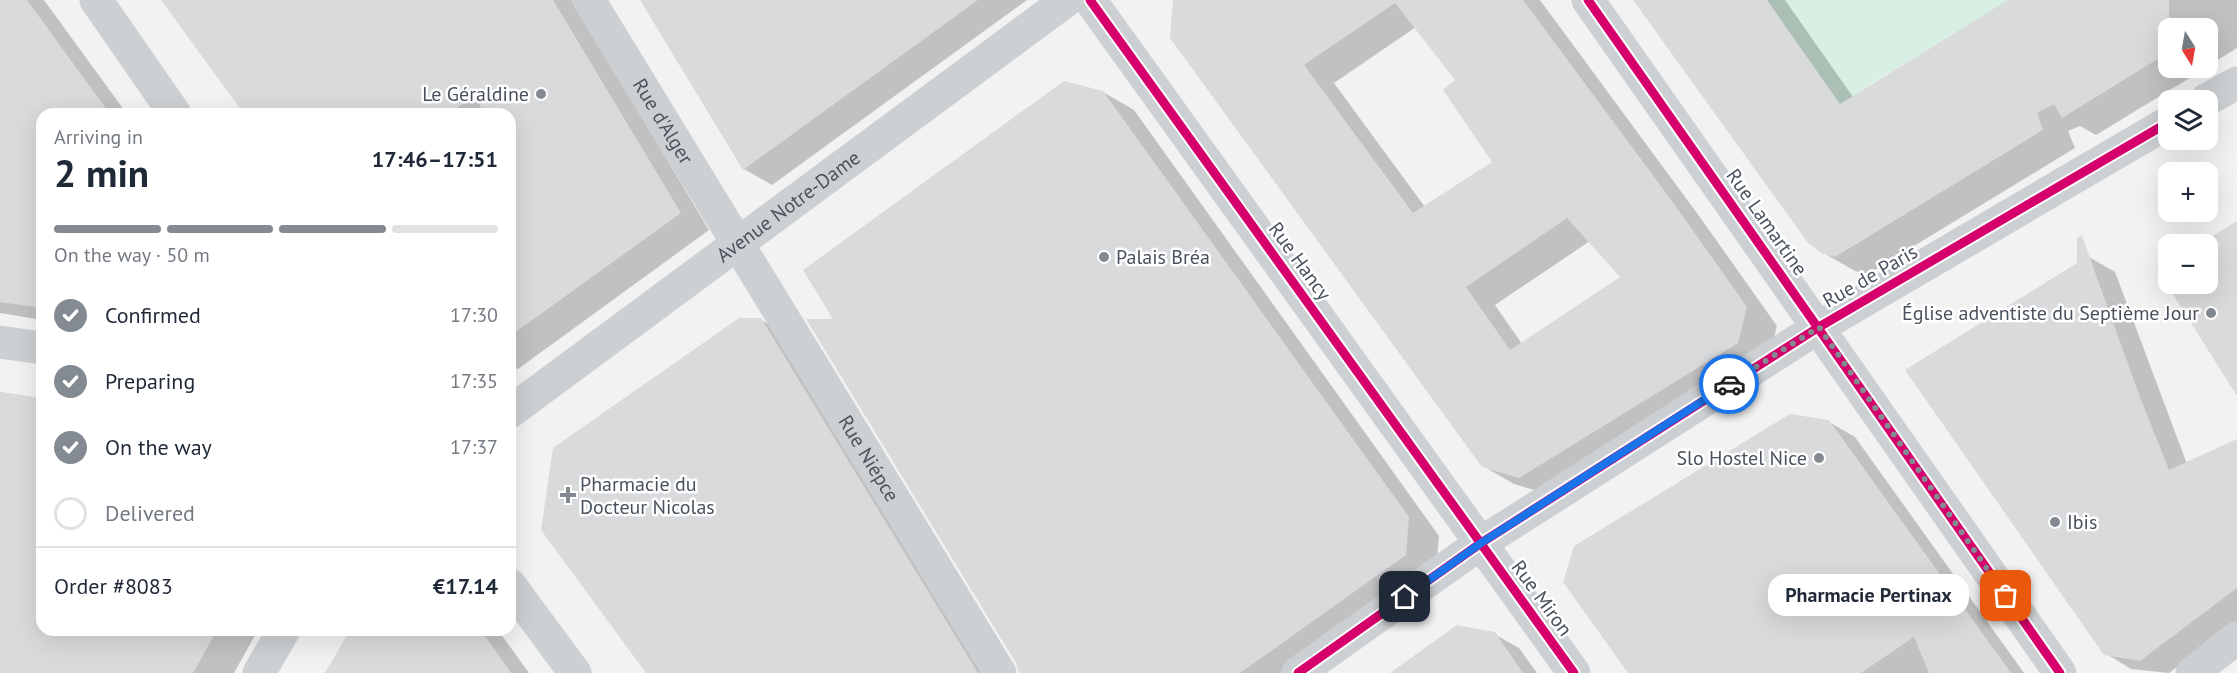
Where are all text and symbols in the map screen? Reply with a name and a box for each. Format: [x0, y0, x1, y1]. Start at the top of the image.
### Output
north arrow [2158, 18, 2218, 78]
map controls [2158, 18, 2218, 294]
street label: Rue d'Alger [627, 73, 699, 169]
place label: Le Géraldine [422, 81, 529, 107]
marker: Le Géraldine [534, 87, 548, 101]
button: layers [2158, 90, 2218, 150]
text: Arriving in [54, 124, 143, 150]
text: 17:46–17:51 [372, 145, 498, 173]
street label: Avenue Notre-Dame [711, 145, 865, 268]
text: 2 min [54, 147, 149, 198]
button: + [2158, 162, 2218, 222]
street label: Rue Lamartine [1721, 163, 1813, 281]
street label: Rue Hancy [1263, 217, 1337, 306]
button: − [2158, 234, 2218, 294]
street label: Rue de Paris [1818, 238, 1922, 314]
text: On the way · 50 m [54, 242, 210, 268]
place label: Palais Bréa [1116, 244, 1210, 270]
marker: Palais Bréa [1097, 250, 1111, 264]
icon: check [54, 299, 87, 332]
place label: Église adventiste du Septième Jour [1902, 300, 2199, 326]
text: Confirmed [105, 301, 201, 329]
text: 17:30 [450, 302, 498, 328]
marker: Église adventiste du Septième Jour [2204, 306, 2218, 320]
courier [1699, 354, 1759, 414]
icon: check [54, 365, 87, 398]
text: Preparing [105, 367, 195, 395]
text: 17:35 [450, 368, 498, 394]
icon: car [1713, 368, 1746, 401]
street label: Rue Niépce [833, 410, 905, 506]
icon: check [54, 431, 87, 464]
text: On the way [105, 433, 212, 461]
text: 17:37 [450, 434, 498, 460]
place label: Slo Hostel Nice [1676, 445, 1807, 471]
marker: Slo Hostel Nice [1812, 451, 1826, 465]
place label: Pharmacie du Docteur Nicolas [580, 471, 715, 520]
marker: Pharmacie du Docteur Nicolas [561, 488, 575, 502]
text: Delivered [105, 499, 195, 527]
place label: Ibis [2067, 509, 2097, 535]
marker: Ibis [2048, 515, 2062, 529]
street label: Rue Miron [1506, 555, 1578, 641]
pin [1980, 570, 2031, 621]
pin [1379, 571, 1430, 622]
text: Order #8083 [54, 572, 173, 600]
text: €17.14 [433, 572, 498, 600]
callout: Pharmacie Pertinax [1769, 575, 1970, 617]
icon: bag [1989, 579, 2022, 612]
icon: home [1388, 580, 1421, 613]
text: Pharmacie Pertinax [1785, 582, 1952, 608]

